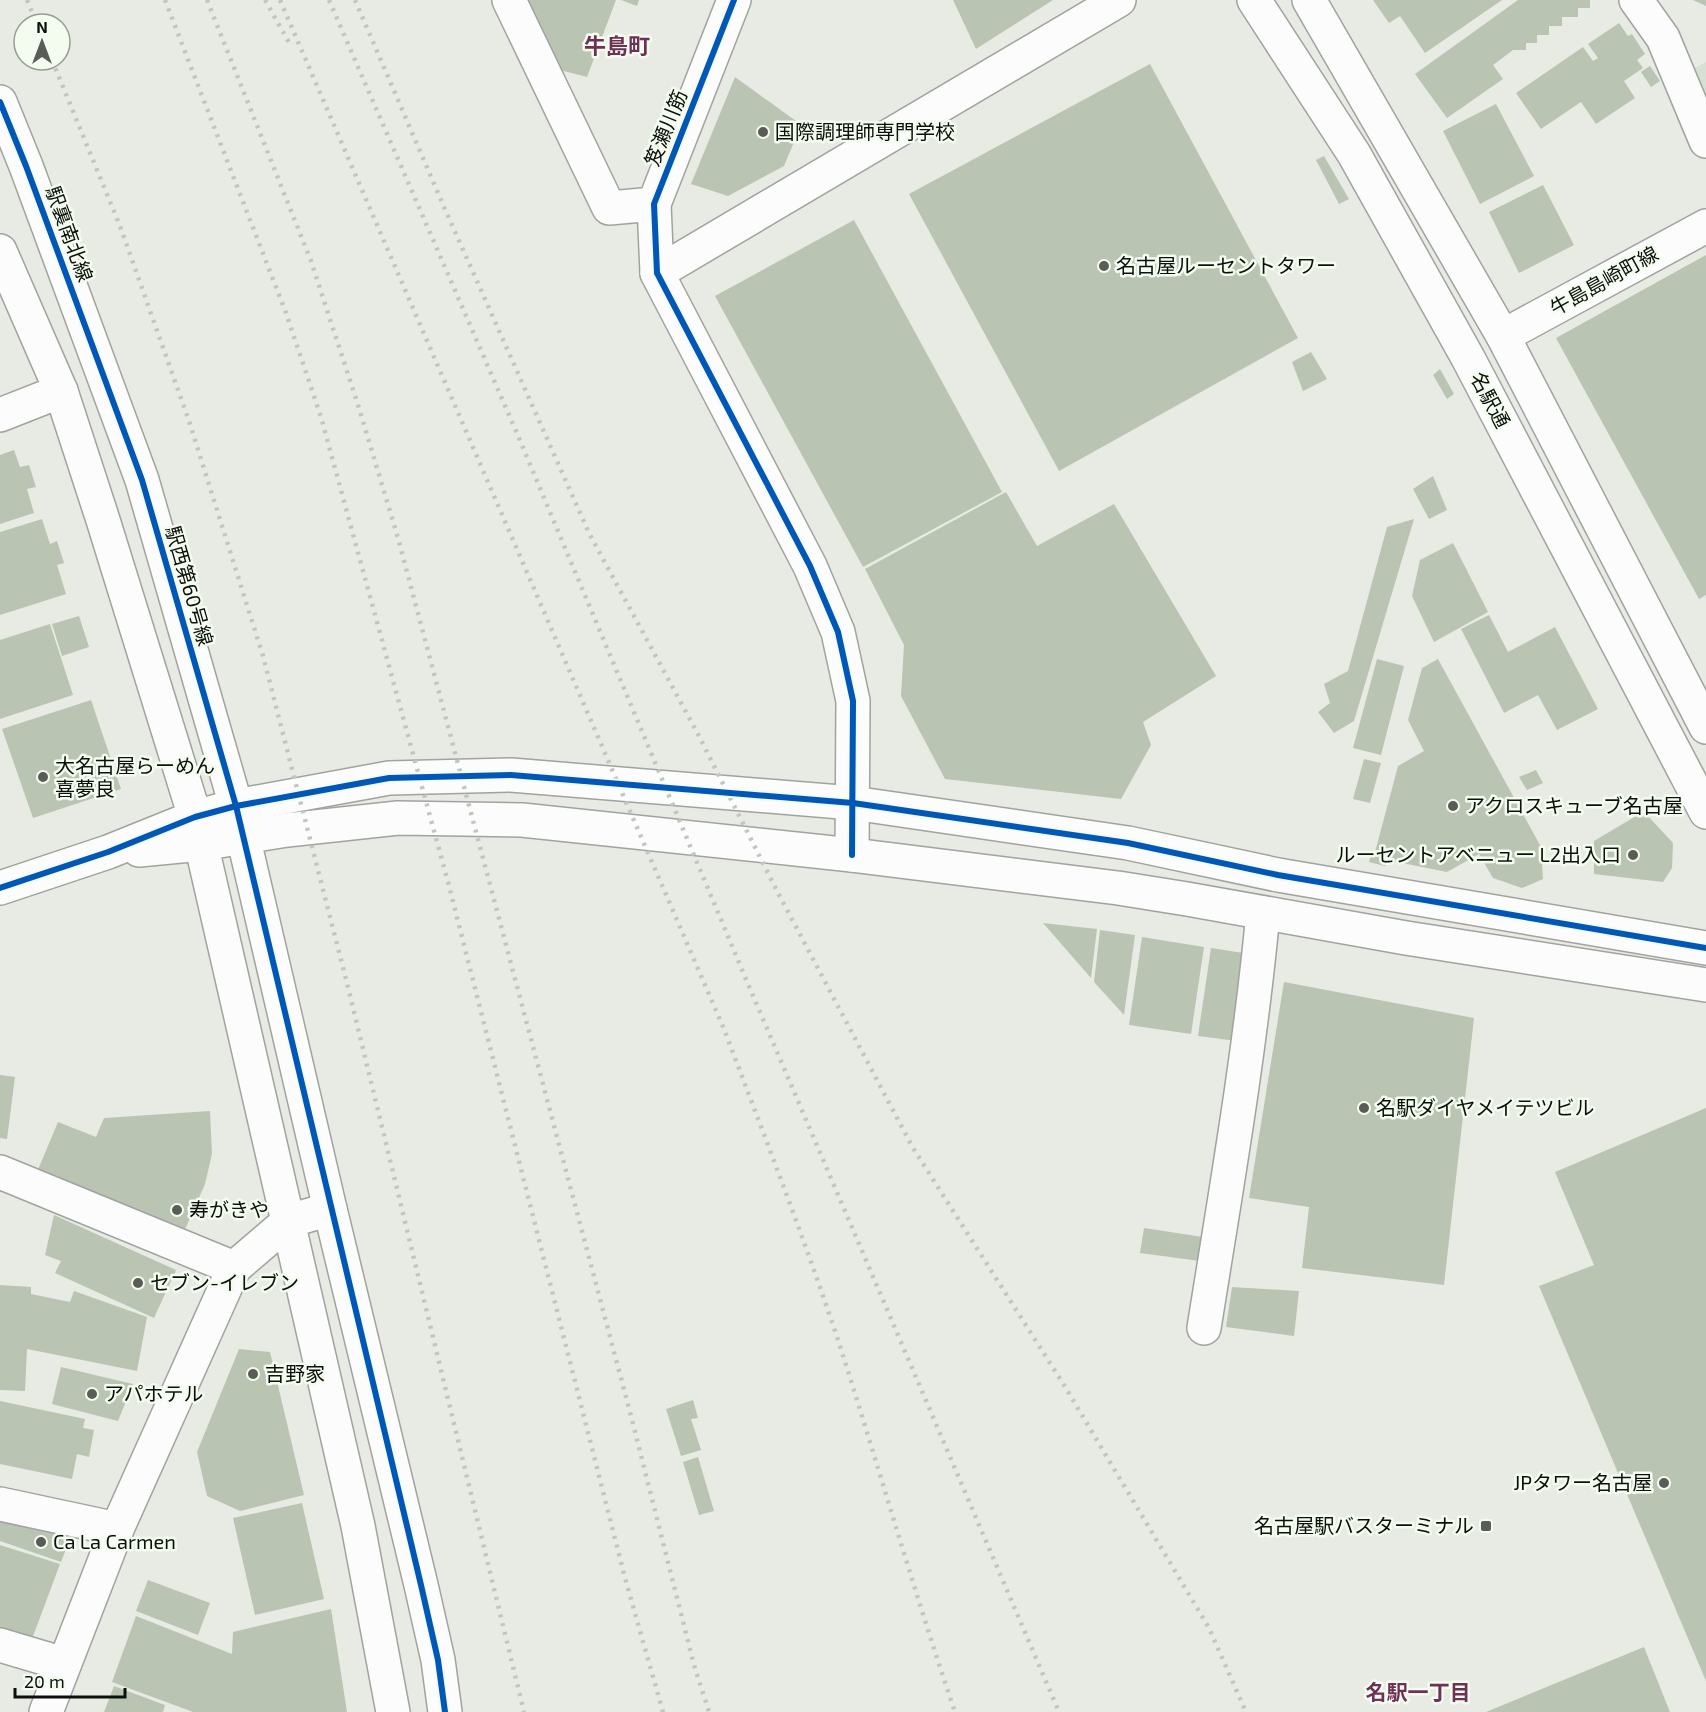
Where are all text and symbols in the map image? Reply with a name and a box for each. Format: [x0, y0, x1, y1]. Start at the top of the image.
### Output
north arrow [12, 12, 72, 72]
text: N [36, 17, 48, 36]
district label: 牛島町 [584, 32, 650, 58]
street label: 笈瀬川筋 [639, 86, 691, 169]
place label: 国際調理師専門学校 [775, 119, 955, 143]
marker: 国際調理師専門学校 [756, 125, 770, 139]
street label: 駅裏南北線 [42, 183, 98, 285]
street label: 牛島島崎町線 [1545, 241, 1662, 320]
place label: 名古屋ルーセントタワー [1116, 253, 1336, 277]
marker: 名古屋ルーセントタワー [1097, 259, 1111, 273]
street label: 名駅通 [1466, 367, 1516, 432]
street label: 駅西第60号線 [161, 523, 219, 648]
place label: 大名古屋らーめん 喜夢良 [55, 753, 215, 800]
marker: 大名古屋らーめん 喜夢良 [36, 770, 50, 784]
place label: アクロスキューブ名古屋 [1465, 793, 1683, 817]
marker: アクロスキューブ名古屋 [1446, 799, 1460, 813]
place label: ルーセントアベニュー L2出入口 [1335, 842, 1621, 866]
marker: ルーセントアベニュー L2出入口 [1626, 848, 1640, 862]
place label: 名駅ダイヤメイテツビル [1376, 1095, 1595, 1119]
marker: 名駅ダイヤメイテツビル [1357, 1101, 1371, 1115]
place label: 寿がきや [189, 1197, 269, 1221]
marker: 寿がきや [170, 1203, 184, 1217]
place label: セブン-イレブン [150, 1270, 299, 1294]
marker: セブン-イレブン [131, 1276, 145, 1290]
place label: 吉野家 [265, 1361, 325, 1385]
marker: 吉野家 [246, 1367, 260, 1381]
place label: アパホテル [104, 1381, 204, 1405]
marker: アパホテル [85, 1387, 99, 1401]
place label: JPタワー名古屋 [1513, 1470, 1652, 1494]
marker: JPタワー名古屋 [1657, 1476, 1671, 1490]
place label: 名古屋駅バスターミナル [1254, 1513, 1474, 1537]
marker: 名古屋駅バスターミナル [1479, 1519, 1493, 1533]
place label: Ca La Carmen [53, 1529, 176, 1553]
marker: Ca La Carmen [34, 1535, 48, 1549]
scale bar [15, 1661, 124, 1699]
text: 20 m [24, 1670, 65, 1692]
district label: 名駅一丁目 [1366, 1679, 1471, 1704]

